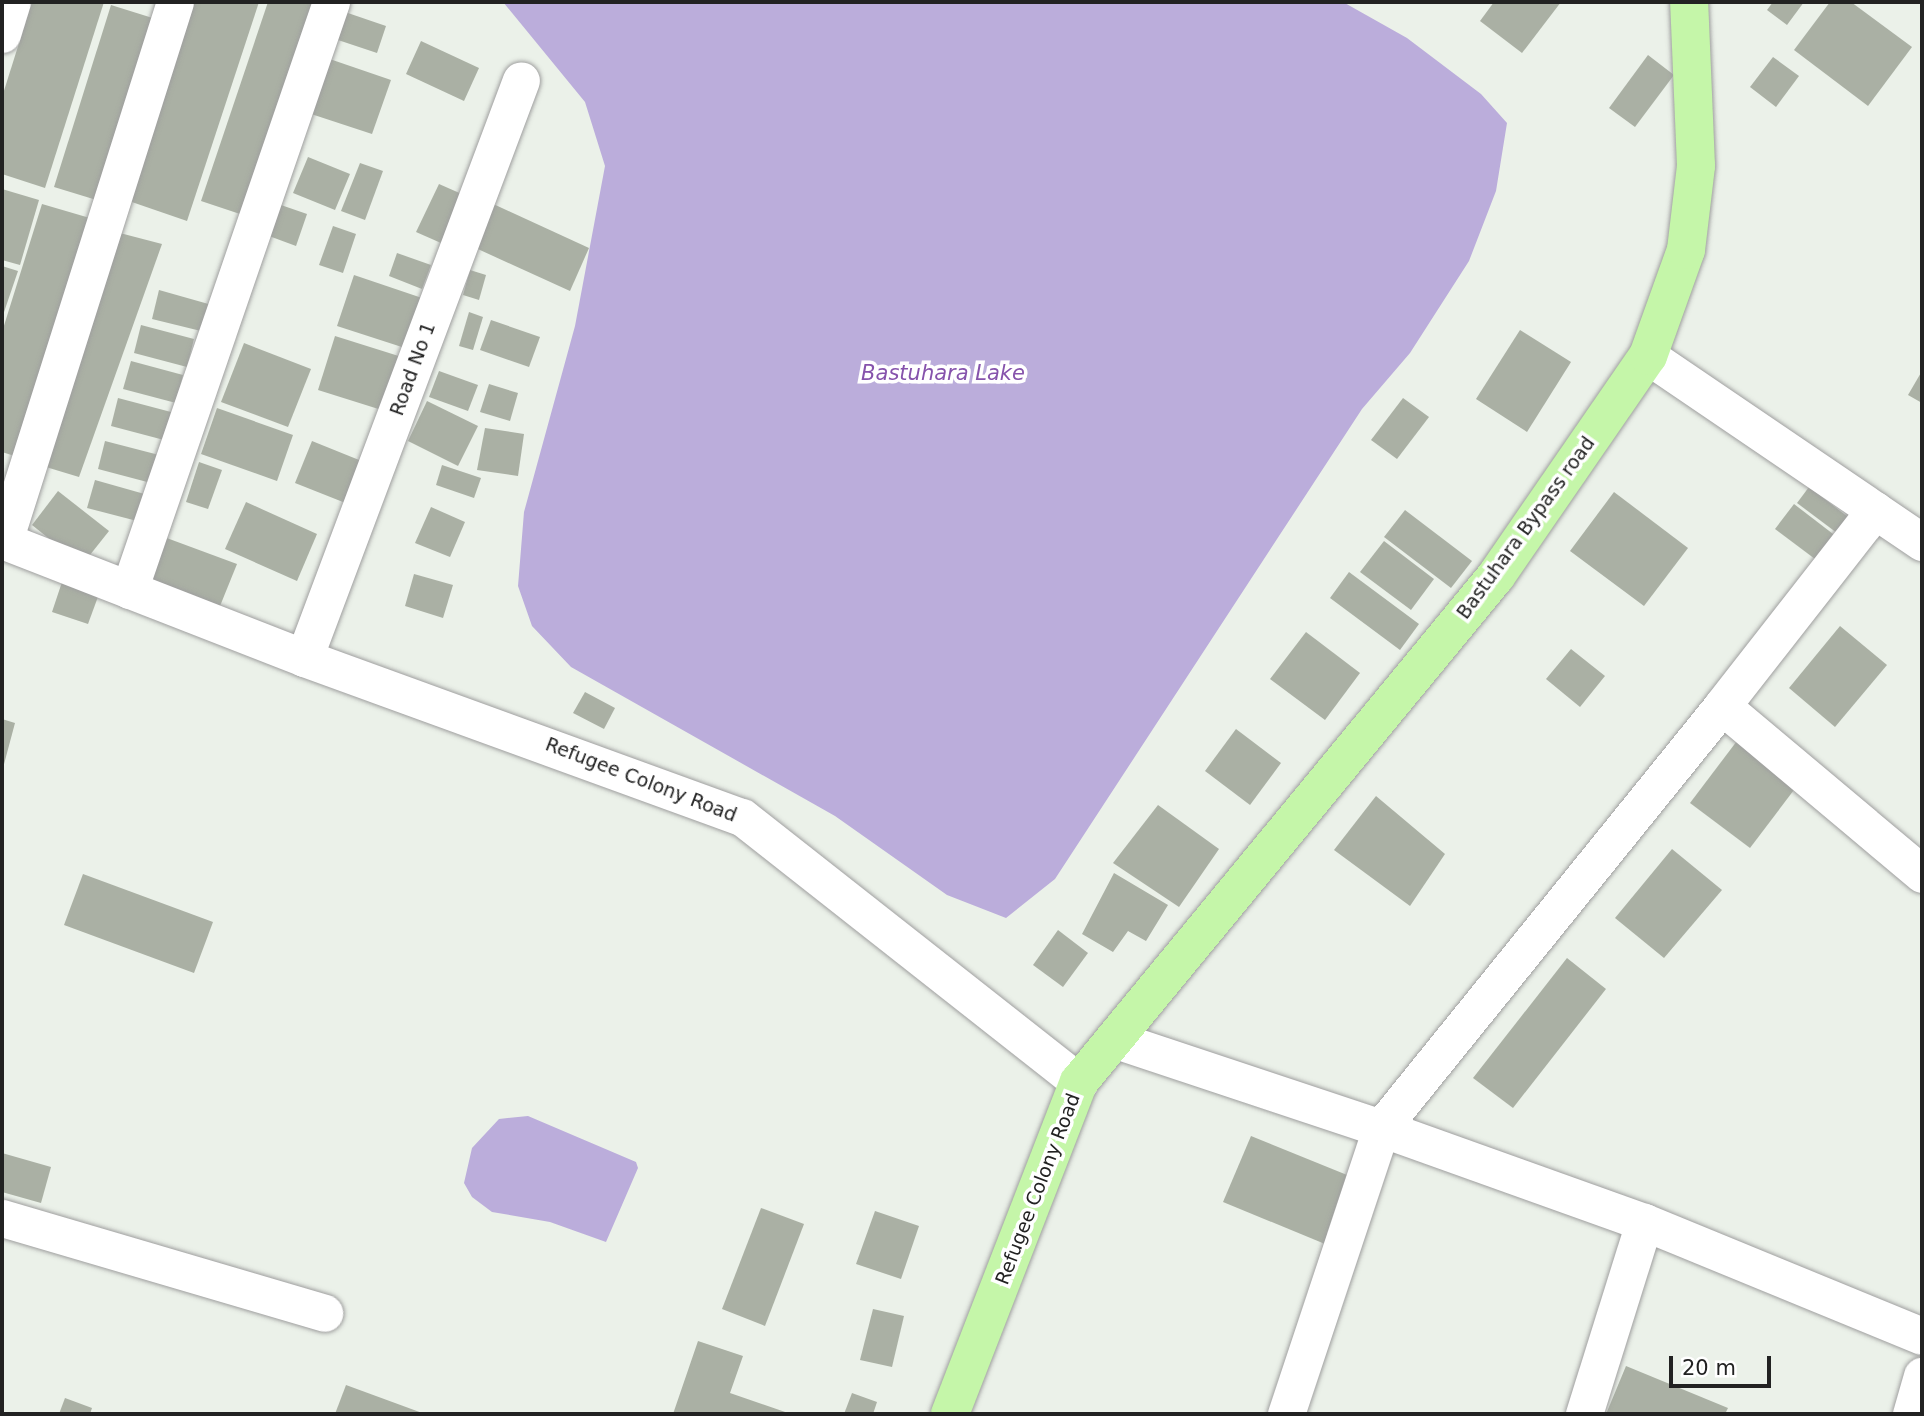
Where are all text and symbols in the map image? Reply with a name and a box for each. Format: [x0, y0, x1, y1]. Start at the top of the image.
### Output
street label: Road No 1 [386, 319, 440, 419]
water label: Bastuhara Lake [861, 360, 1025, 386]
street label: Bastuhara Bypass road [1452, 432, 1600, 624]
street label: Refugee Colony Road [542, 733, 740, 827]
street label: Refugee Colony Road [991, 1090, 1085, 1288]
scale bar [1672, 1342, 1773, 1386]
text: 20 m [1682, 1356, 1736, 1380]

